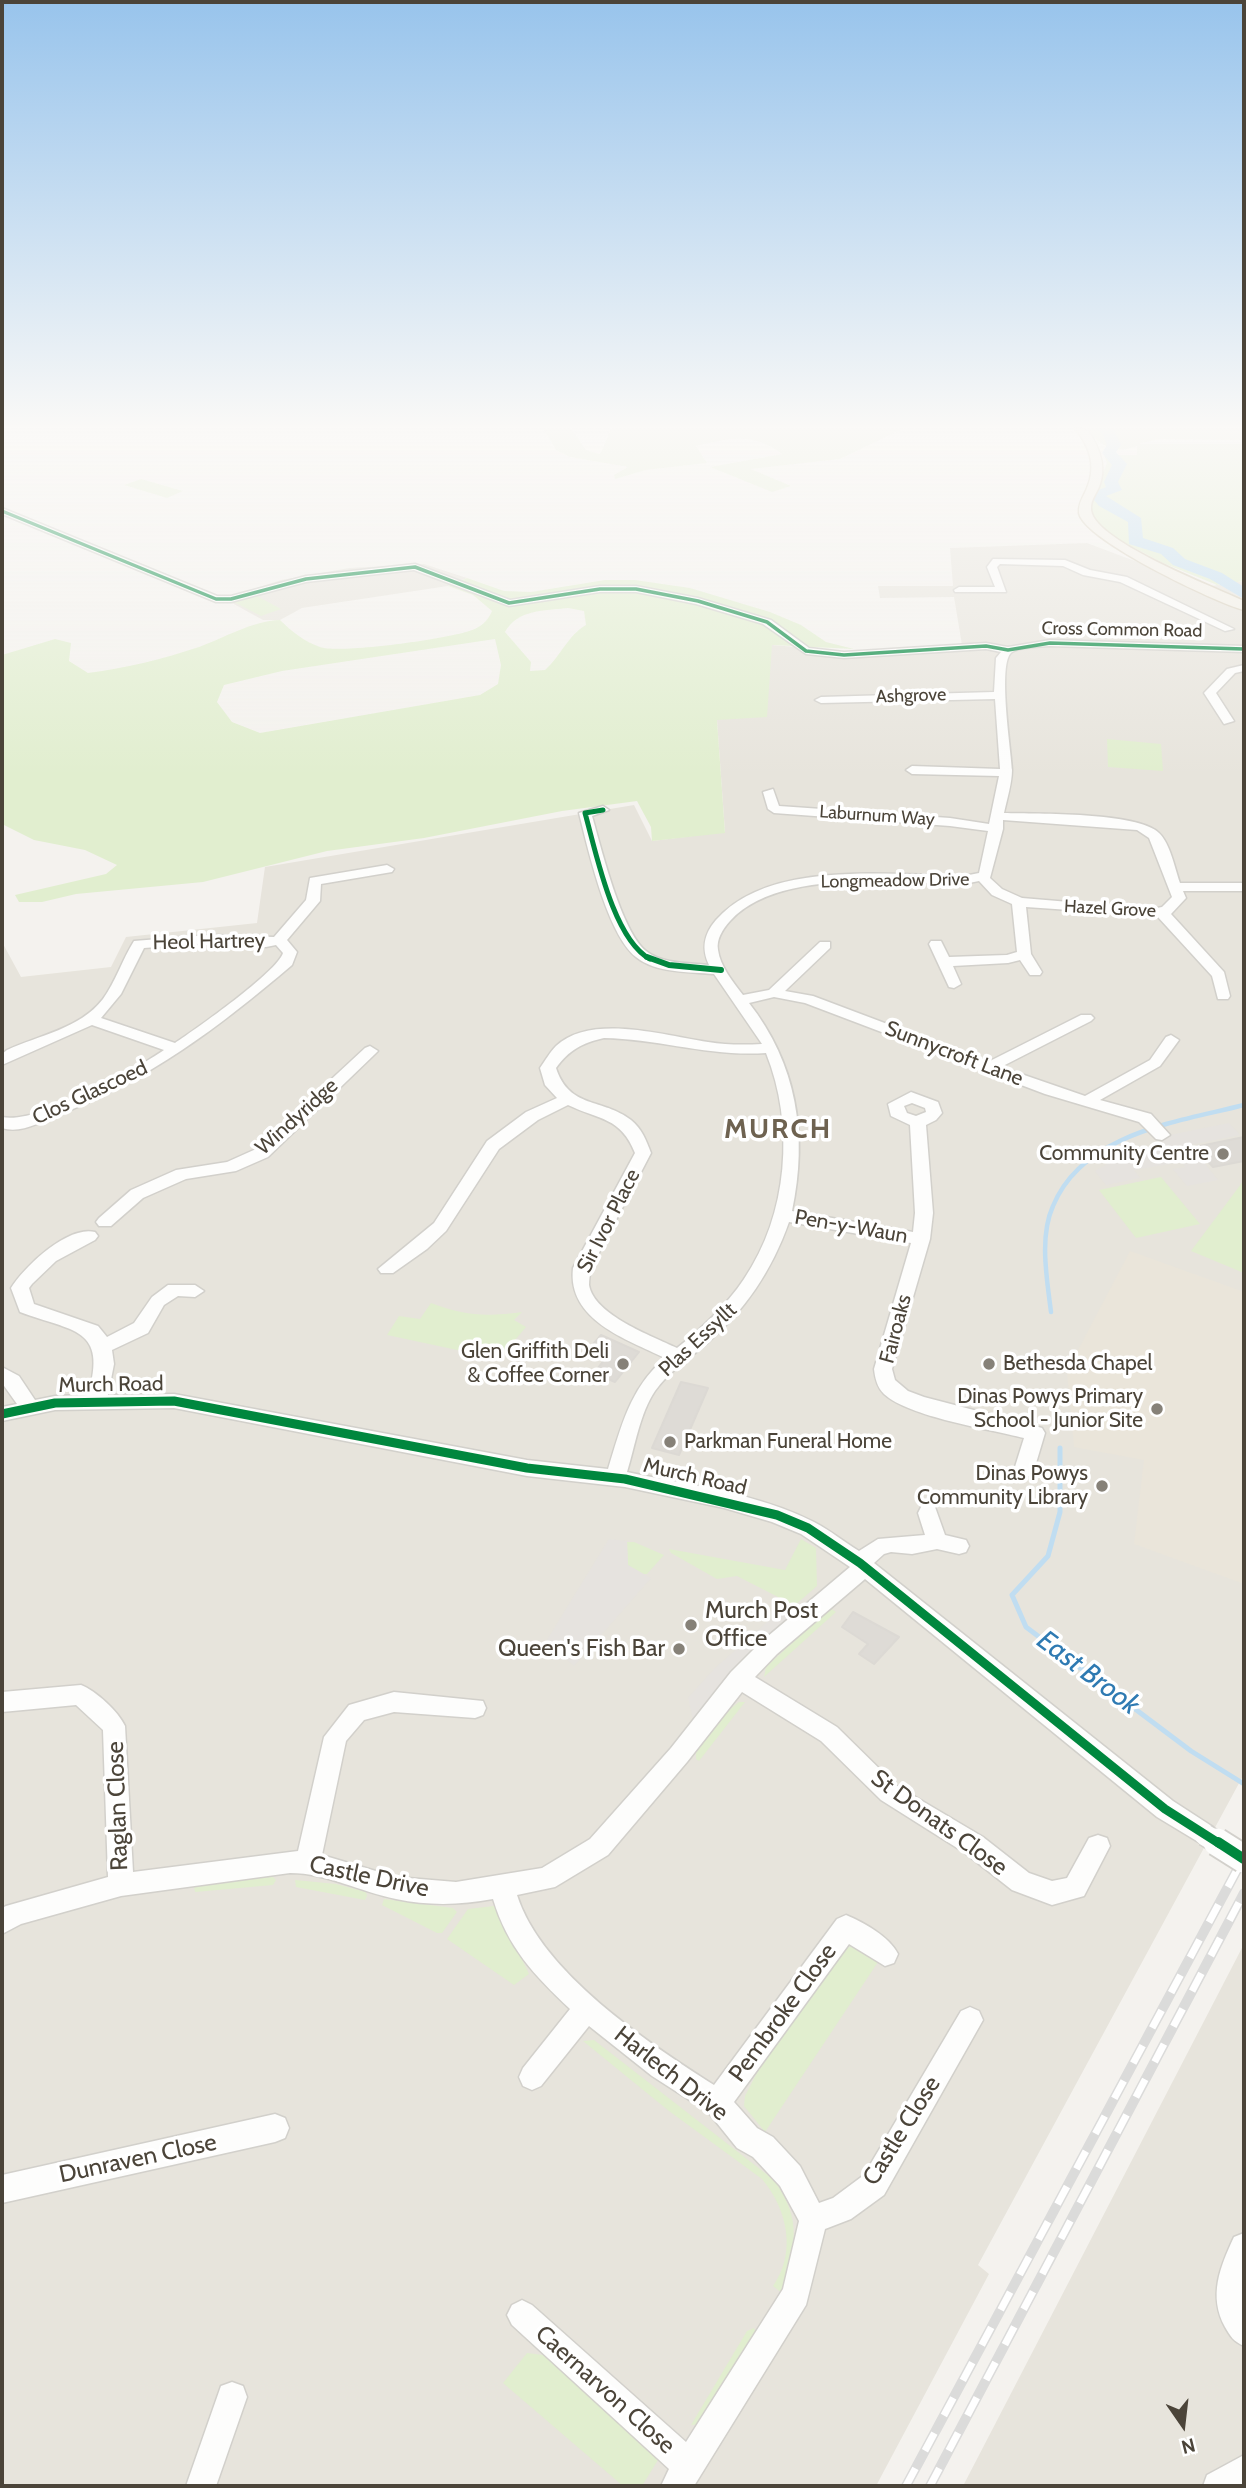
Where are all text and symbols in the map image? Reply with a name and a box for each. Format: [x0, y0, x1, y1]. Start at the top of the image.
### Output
street label: Cross Common Road [1042, 618, 1202, 642]
street label: Ashgrove [875, 684, 947, 708]
street label: Laburnum Way [818, 801, 936, 831]
street label: Longmeadow Drive [820, 869, 970, 893]
street label: Hazel Grove [1063, 896, 1157, 922]
street label: Heol Hartrey [153, 928, 265, 956]
street label: Sunnycroft Lane [881, 1016, 1027, 1092]
street label: Clos Glascoed [29, 1055, 151, 1131]
street label: Windyridge [251, 1073, 343, 1161]
district label: MURCH [725, 1113, 831, 1147]
place label: Community Centre [1039, 1141, 1209, 1167]
marker: Community Centre [1215, 1146, 1231, 1162]
street label: Sir Ivor Place [572, 1165, 646, 1277]
street label: Pen-y-Waun [793, 1205, 909, 1249]
street label: Fairoaks [875, 1292, 917, 1366]
street label: Plas Essyllt [654, 1298, 742, 1382]
place label: Glen Griffith Deli & Coffee Corner [461, 1339, 609, 1389]
place label: Bethesda Chapel [1003, 1351, 1152, 1377]
marker: Glen Griffith Deli & Coffee Corner [615, 1356, 631, 1372]
marker: Bethesda Chapel [981, 1356, 997, 1372]
street label: Murch Road [58, 1371, 164, 1399]
place label: Dinas Powys Primary School - Junior Site [957, 1384, 1143, 1434]
marker: Dinas Powys Primary School - Junior Site [1149, 1401, 1165, 1417]
place label: Parkman Funeral Home [684, 1429, 892, 1455]
marker: Parkman Funeral Home [662, 1434, 678, 1450]
street label: Murch Road [641, 1453, 749, 1501]
place label: Dinas Powys Community Library [917, 1461, 1088, 1511]
marker: Dinas Powys Community Library [1094, 1478, 1110, 1494]
place label: Murch Post Office [705, 1597, 818, 1653]
marker: Murch Post Office [683, 1617, 699, 1633]
water label: East Brook [1030, 1624, 1146, 1722]
place label: Queen's Fish Bar [498, 1635, 665, 1663]
marker: Queen's Fish Bar [671, 1641, 687, 1657]
street label: Raglan Close [101, 1741, 135, 1871]
street label: St Donats Close [865, 1764, 1013, 1882]
street label: Castle Drive [307, 1850, 431, 1904]
street label: Pembroke Close [723, 1938, 843, 2088]
street label: Harlech Drive [608, 2021, 734, 2127]
street label: Castle Close [857, 2071, 947, 2191]
street label: Dunraven Close [57, 2128, 219, 2190]
street label: Caernarvon Close [529, 2320, 681, 2460]
north arrow [1148, 2390, 1218, 2460]
text: N [1179, 2433, 1198, 2459]

